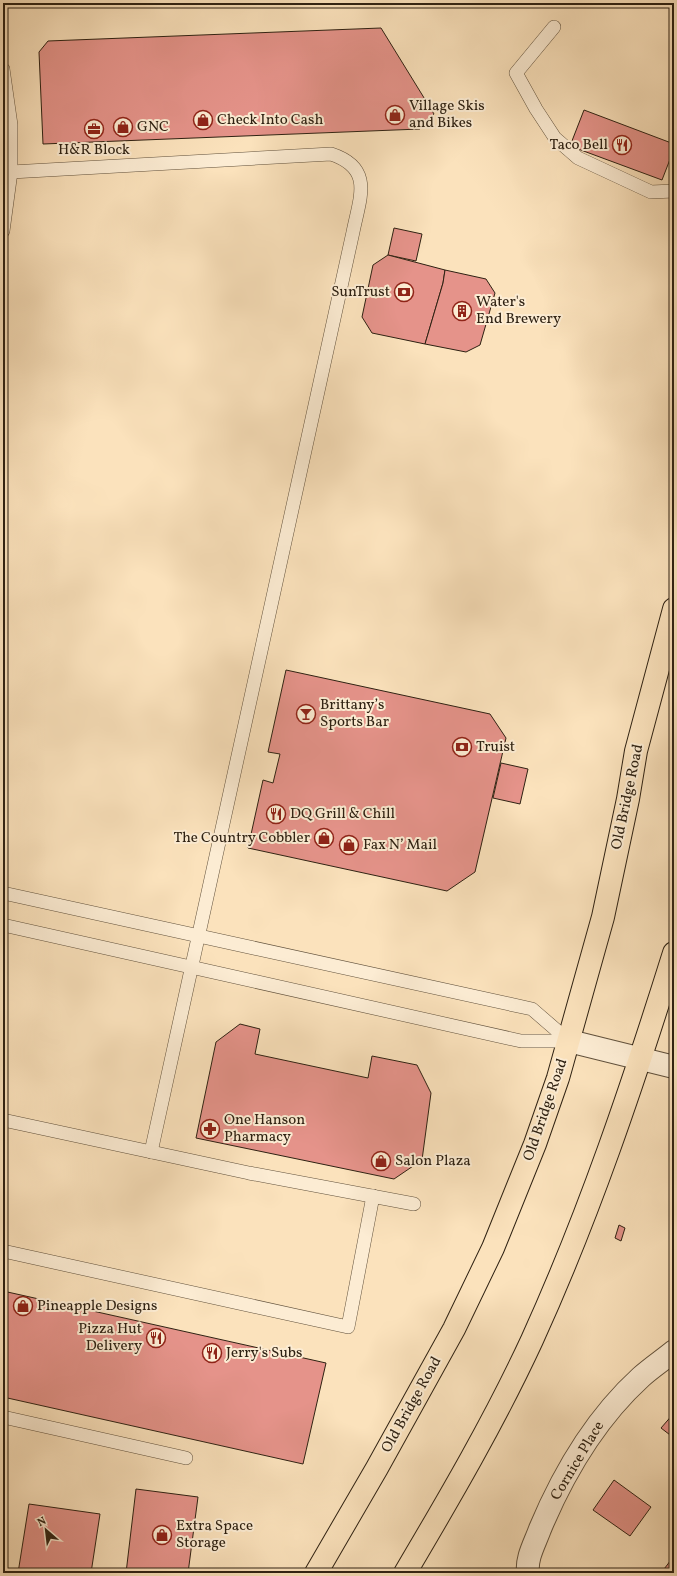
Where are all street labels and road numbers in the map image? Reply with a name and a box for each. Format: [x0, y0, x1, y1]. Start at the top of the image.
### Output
street label: Old Bridge Road [607, 742, 649, 852]
street label: Old Bridge Road [519, 1056, 573, 1164]
street label: Old Bridge Road [377, 1353, 447, 1457]
street label: Cornice Place [546, 1418, 610, 1504]

